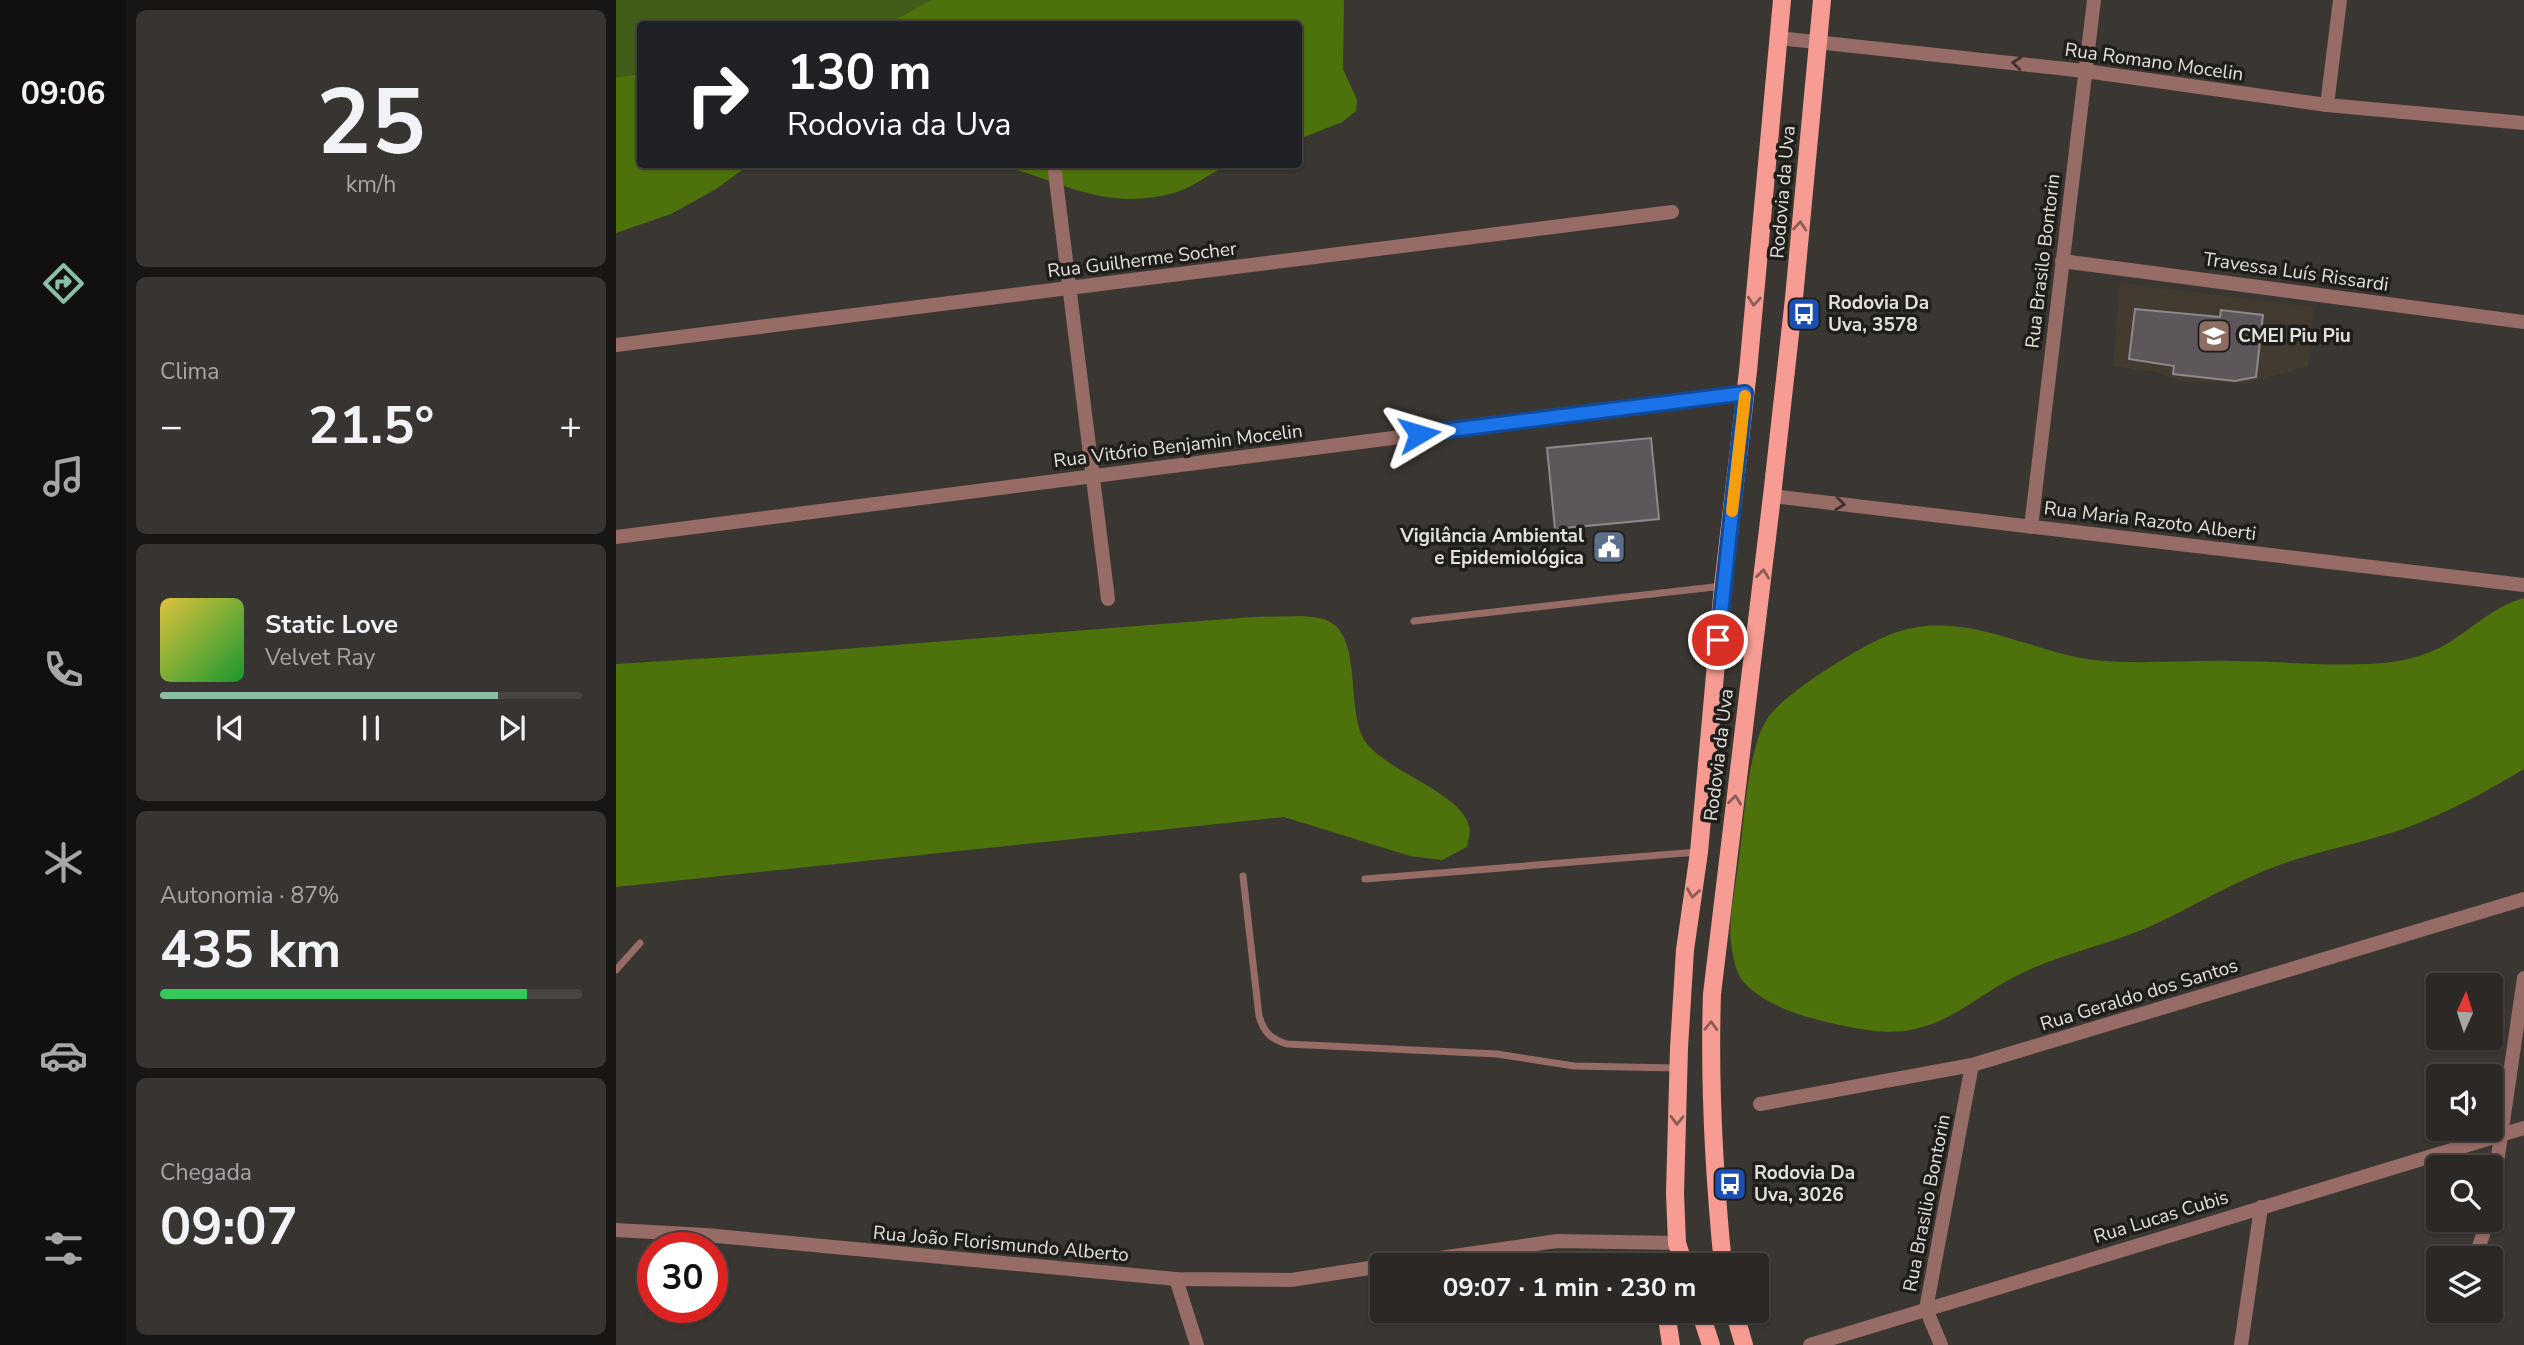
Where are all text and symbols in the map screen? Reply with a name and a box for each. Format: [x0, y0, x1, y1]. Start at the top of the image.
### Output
street label: Rua Romano Mocelin [2063, 37, 2245, 87]
text: 130 m [787, 39, 931, 106]
icon: right [672, 49, 763, 140]
one-way arrow [2011, 56, 2023, 71]
text: 25 [316, 61, 426, 185]
text: 09:06 [21, 72, 105, 115]
text: Rodovia da Uva [787, 103, 1011, 146]
street label: Rodovia da Uva [1764, 125, 1802, 259]
text: km/h [346, 169, 396, 200]
street label: Rua Brasilo Bontorin [2019, 172, 2067, 350]
one-way arrow [1793, 220, 1808, 232]
street label: Rua Guilherme Socher [1046, 235, 1238, 285]
street label: Travessa Luís Rissardi [2202, 246, 2390, 298]
icon: directions [39, 259, 88, 308]
place label: Rodovia Da Uva, 3578 [1828, 290, 1929, 338]
bus stop icon: Rodovia Da Uva, 3578 [1785, 295, 1823, 333]
one-way arrow [1747, 296, 1762, 307]
school or university icon: CMEI Piu Piu [2195, 317, 2233, 355]
place label: CMEI Piu Piu [2238, 323, 2351, 349]
text: Clima [160, 356, 220, 387]
text: 21.5° [308, 390, 434, 461]
position arrow [1382, 397, 1456, 471]
text: − [160, 401, 183, 452]
text: + [559, 401, 582, 452]
street label: Rua Vitório Benjamin Mocelin [1052, 418, 1304, 474]
icon: music [39, 452, 88, 501]
street label: Rua Maria Razoto Alberti [2042, 495, 2258, 547]
one-way arrow [1834, 497, 1846, 512]
place label: Vigilância Ambiental e Epidemiológica [1399, 523, 1584, 571]
public building icon: Vigilância Ambiental e Epidemiológica [1590, 528, 1628, 566]
one-way arrow [1755, 568, 1770, 580]
text: Static Love [265, 607, 398, 642]
pin [1688, 610, 1748, 670]
icon: arrive [1699, 621, 1737, 659]
text: Velvet Ray [265, 642, 375, 673]
icon: phone [39, 645, 88, 694]
street label: Rodovia da Uva [1698, 687, 1740, 823]
icon: previous [211, 709, 249, 747]
icon: pause [352, 709, 390, 747]
icon: next [493, 709, 531, 747]
one-way arrow [1727, 794, 1742, 806]
icon: climate [39, 838, 88, 887]
text: Autonomia · 87% [160, 880, 340, 911]
one-way arrow [1686, 887, 1701, 899]
text: 435 km [160, 914, 341, 985]
street label: Rua Geraldo dos Santos [2037, 953, 2241, 1037]
north arrow [2426, 973, 2502, 1050]
map controls [2426, 973, 2503, 1323]
one-way arrow [1704, 1020, 1719, 1031]
icon: car [39, 1031, 88, 1080]
button: sound [2426, 1064, 2503, 1141]
street label: Rua Brasilio Bontorin [1897, 1112, 1957, 1294]
one-way arrow [1669, 1114, 1684, 1125]
button: search [2426, 1155, 2503, 1232]
text: Chegada [160, 1157, 252, 1188]
place label: Rodovia Da Uva, 3026 [1754, 1160, 1855, 1208]
bus stop icon: Rodovia Da Uva, 3026 [1711, 1165, 1749, 1203]
street label: Rua Lucas Cubis [2090, 1184, 2232, 1250]
text: 09:07 [160, 1191, 298, 1262]
street label: Rua João Florismundo Alberto [872, 1220, 1130, 1268]
icon: filters [39, 1224, 88, 1273]
speed limit sign: 30 [637, 1232, 728, 1323]
button: layers [2426, 1246, 2503, 1323]
text: 09:07 · 1 min · 230 m [1443, 1270, 1696, 1305]

